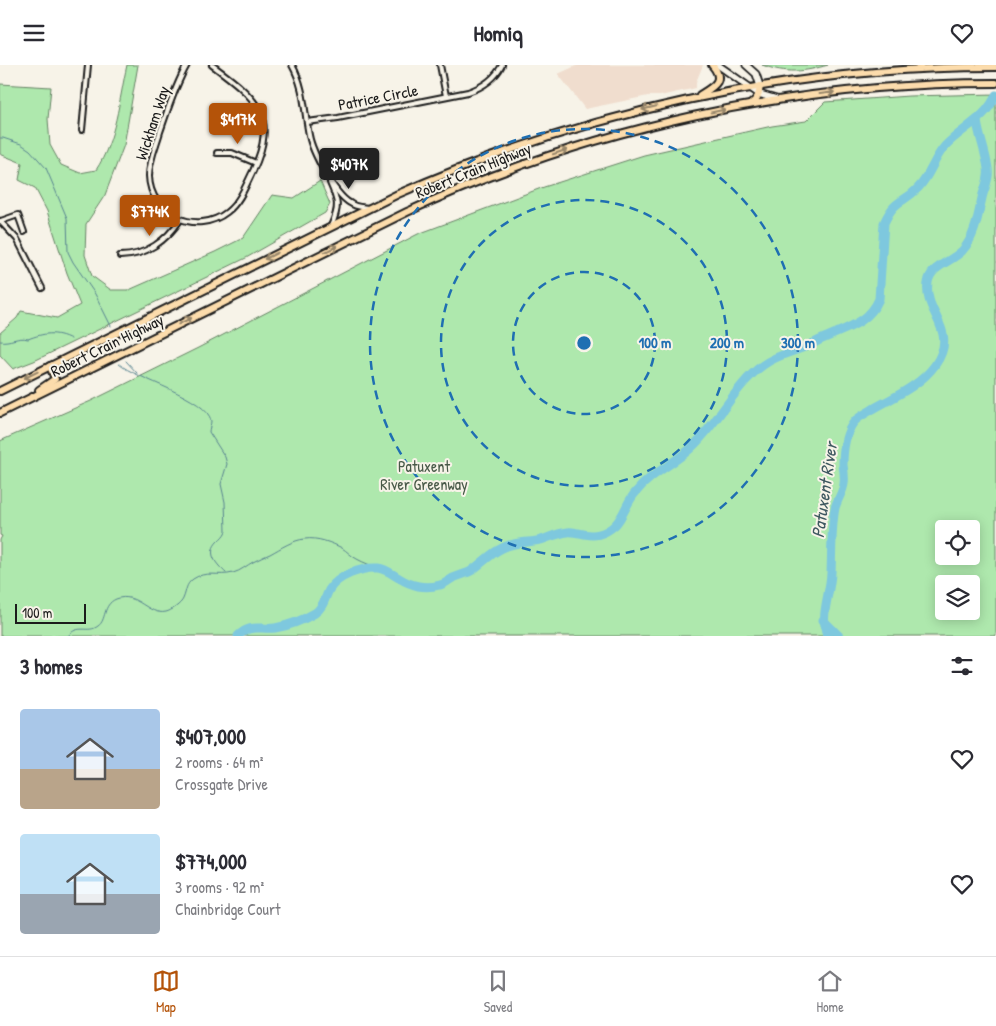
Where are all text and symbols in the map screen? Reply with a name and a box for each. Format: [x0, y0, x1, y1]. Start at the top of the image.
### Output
text: Homiq [473, 18, 523, 48]
icon: menu [20, 19, 48, 47]
icon: heart [948, 19, 976, 47]
street label: Patrice Circle [336, 78, 420, 116]
street label: Wickham Way [130, 83, 174, 163]
one-way arrow [819, 88, 835, 98]
pin: $417K [203, 103, 273, 145]
one-way arrow [642, 104, 658, 113]
one-way arrow [709, 106, 725, 115]
text: $417K [220, 108, 256, 130]
street label: Robert Crain Highway [412, 137, 534, 203]
one-way arrow [552, 146, 568, 156]
pin: $407K [314, 147, 384, 190]
text: $407K [330, 153, 368, 175]
pin: $774K [115, 195, 185, 237]
text: $774K [131, 200, 169, 222]
one-way arrow [323, 244, 338, 254]
one-way arrow [264, 252, 279, 261]
street label: Robert Crain Highway [47, 308, 167, 382]
one-way arrow [177, 316, 192, 326]
text: 100 m [639, 332, 671, 353]
text: 200 m [710, 332, 744, 353]
text: 300 m [781, 332, 815, 353]
centre of rings [575, 334, 593, 352]
one-way arrow [24, 371, 39, 380]
water label: Patuxent River [805, 439, 843, 539]
park label: Patuxent River Greenway [380, 455, 468, 495]
map controls [935, 520, 980, 620]
button: locate [935, 520, 980, 565]
button: layers [935, 575, 980, 620]
scale bar [15, 601, 86, 624]
text: 100 m [22, 603, 52, 622]
text: 3 homes [20, 652, 82, 681]
icon: filters [948, 652, 976, 680]
text: $407,000 [175, 722, 246, 751]
icon: home [60, 729, 120, 789]
icon: heart [948, 745, 976, 773]
text: 2 rooms · 64 m² [175, 751, 263, 773]
text: Crossgate Drive [175, 773, 268, 795]
text: $774,000 [175, 847, 247, 876]
icon: home [60, 854, 120, 914]
icon: heart [948, 870, 976, 898]
text: 3 rooms · 92 m² [175, 876, 264, 898]
text: Chainbridge Court [175, 898, 281, 920]
tab: Map [152, 967, 180, 1016]
tab: Saved [484, 967, 512, 1016]
tab: Home [816, 967, 844, 1016]

